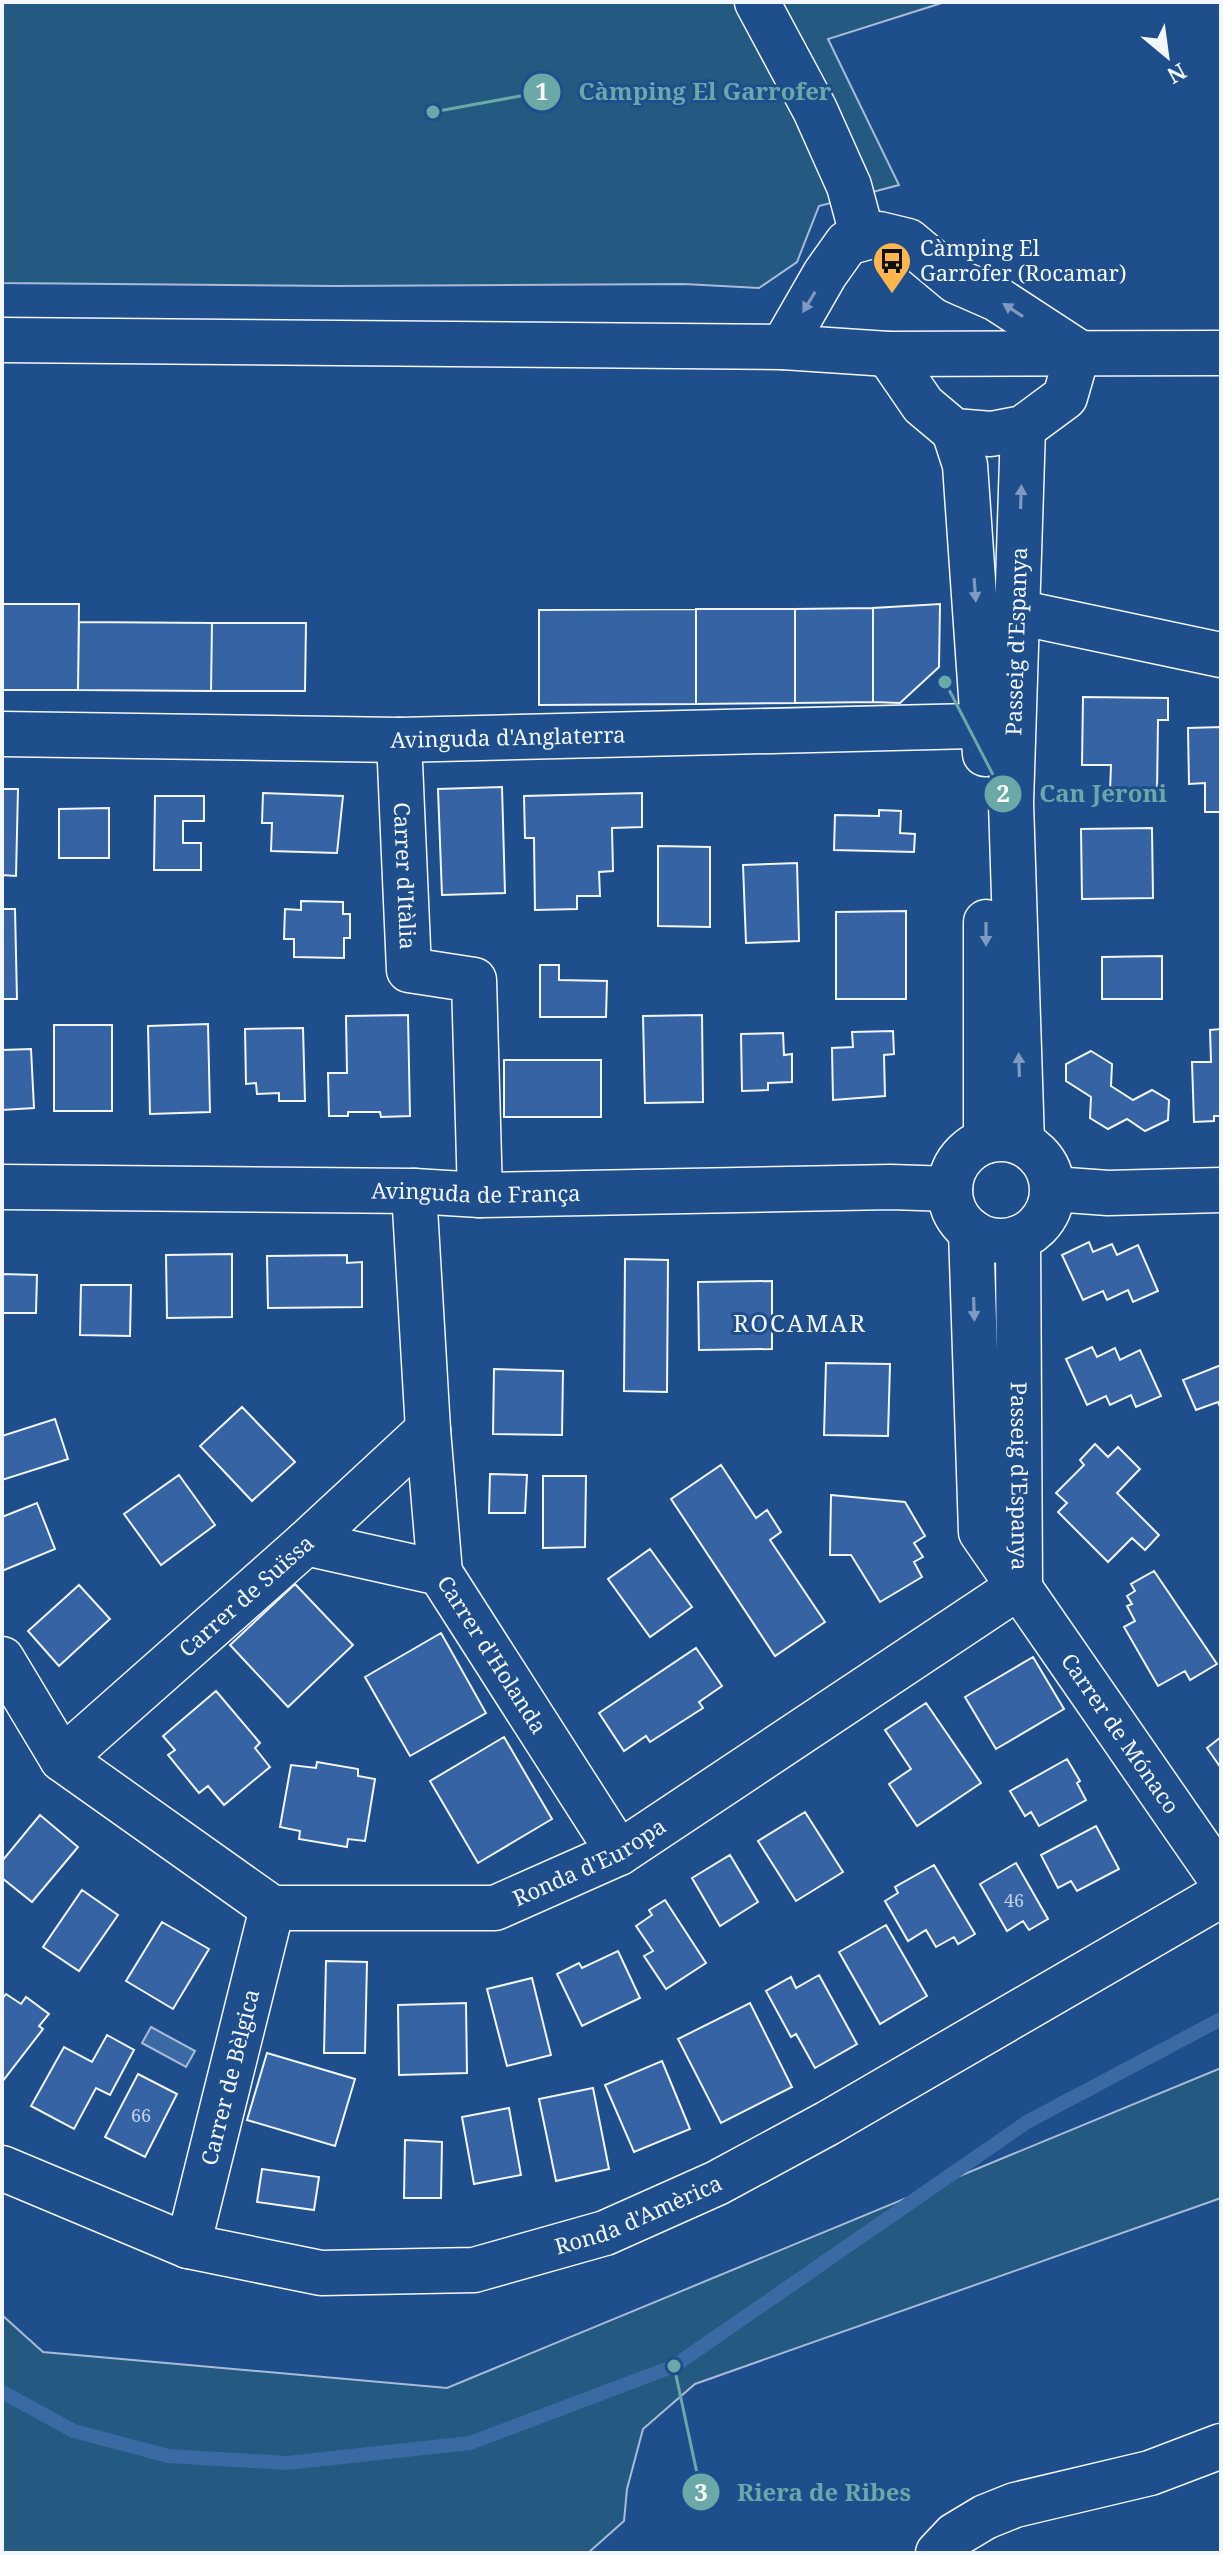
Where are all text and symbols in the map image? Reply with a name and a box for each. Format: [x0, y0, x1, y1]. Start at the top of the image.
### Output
north arrow [1127, 16, 1207, 96]
text: N [1162, 57, 1192, 92]
callout: Càmping El Garrofer [522, 68, 847, 116]
text: 1 [535, 74, 549, 107]
text: Càmping El Garrofer [579, 74, 832, 107]
place label: Càmping El Garrofer (Rocamar) [920, 232, 1127, 287]
bus stop icon: Càmping El Garrofer (Rocamar) [871, 240, 913, 295]
one-way arrow [802, 291, 816, 313]
one-way arrow [1002, 303, 1024, 317]
one-way arrow [1015, 484, 1028, 509]
street label: Passeig d'Espanya [997, 547, 1033, 736]
one-way arrow [969, 578, 982, 603]
street label: Avinguda d'Anglaterra [390, 718, 626, 754]
callout: Can Jeroni [983, 770, 1183, 818]
text: 2 [996, 776, 1010, 809]
text: Can Jeroni [1039, 776, 1167, 809]
street label: Carrer d'Itàlia [388, 802, 424, 950]
one-way arrow [979, 922, 992, 947]
one-way arrow [1013, 1052, 1026, 1077]
street label: Avinguda de França [371, 1175, 581, 1209]
one-way arrow [968, 1297, 981, 1322]
district label: ROCAMAR [733, 1306, 867, 1339]
street label: Passeig d'Espanya [1005, 1382, 1036, 1570]
street label: Carrer de Suïssa [172, 1527, 319, 1663]
street label: Carrer d'Holanda [431, 1569, 555, 1739]
street label: Carrer de Mónaco [1055, 1647, 1187, 1819]
street label: Ronda d'Europa [508, 1810, 671, 1912]
house number: 46 [1004, 1888, 1024, 1912]
street label: Carrer de Bèlgica [193, 1986, 265, 2168]
house number: 66 [131, 2103, 151, 2127]
street label: Ronda d'Amèrica [551, 2167, 726, 2261]
callout: Riera de Ribes [681, 2468, 927, 2516]
text: 3 [694, 2475, 708, 2508]
text: Riera de Ribes [737, 2475, 911, 2508]

